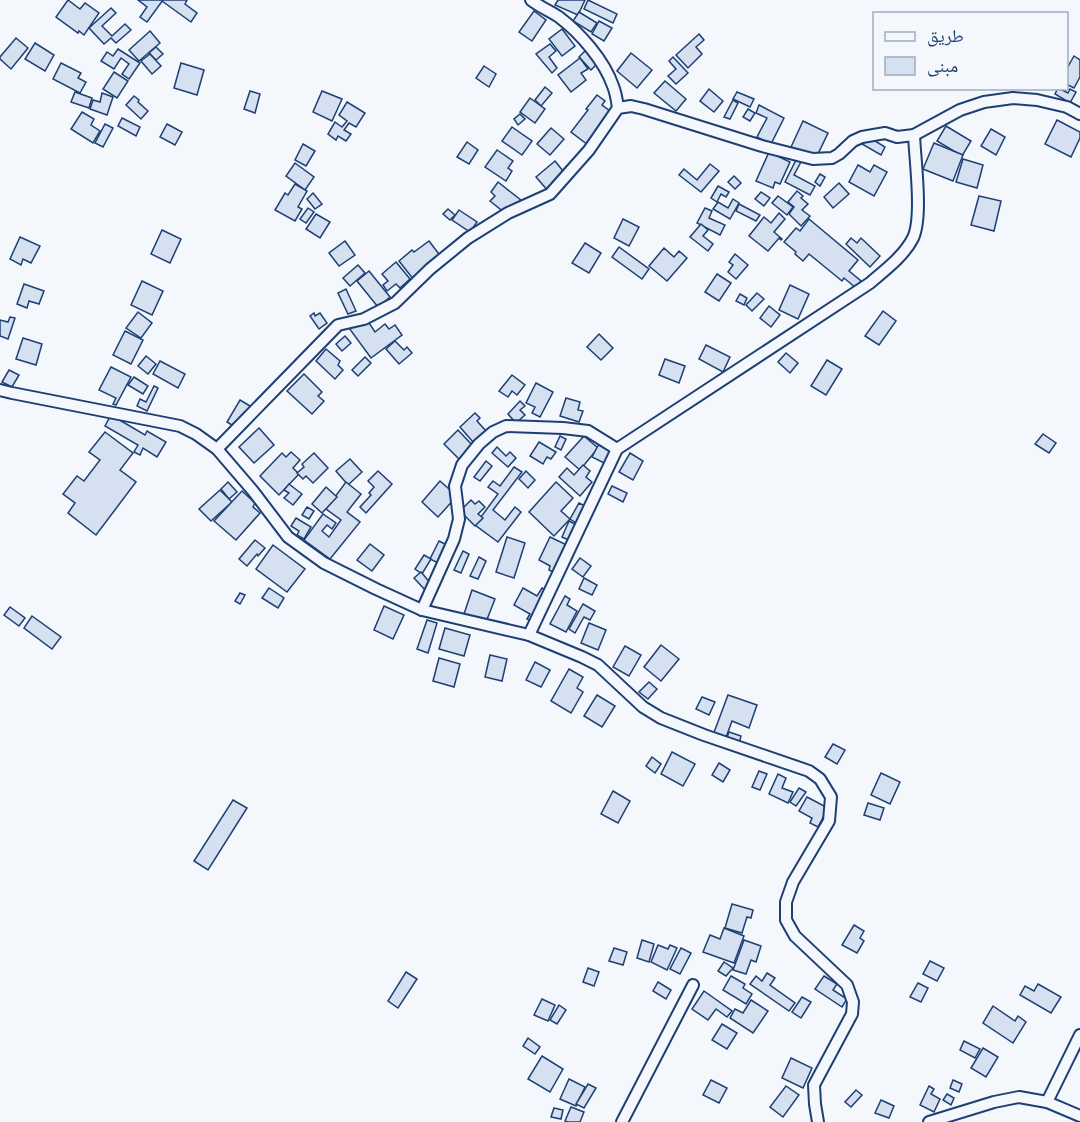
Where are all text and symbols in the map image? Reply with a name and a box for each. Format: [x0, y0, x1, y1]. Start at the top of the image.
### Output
legend [873, 12, 1068, 90]
text: طريق [927, 25, 964, 47]
text: مبنى [927, 55, 958, 77]

